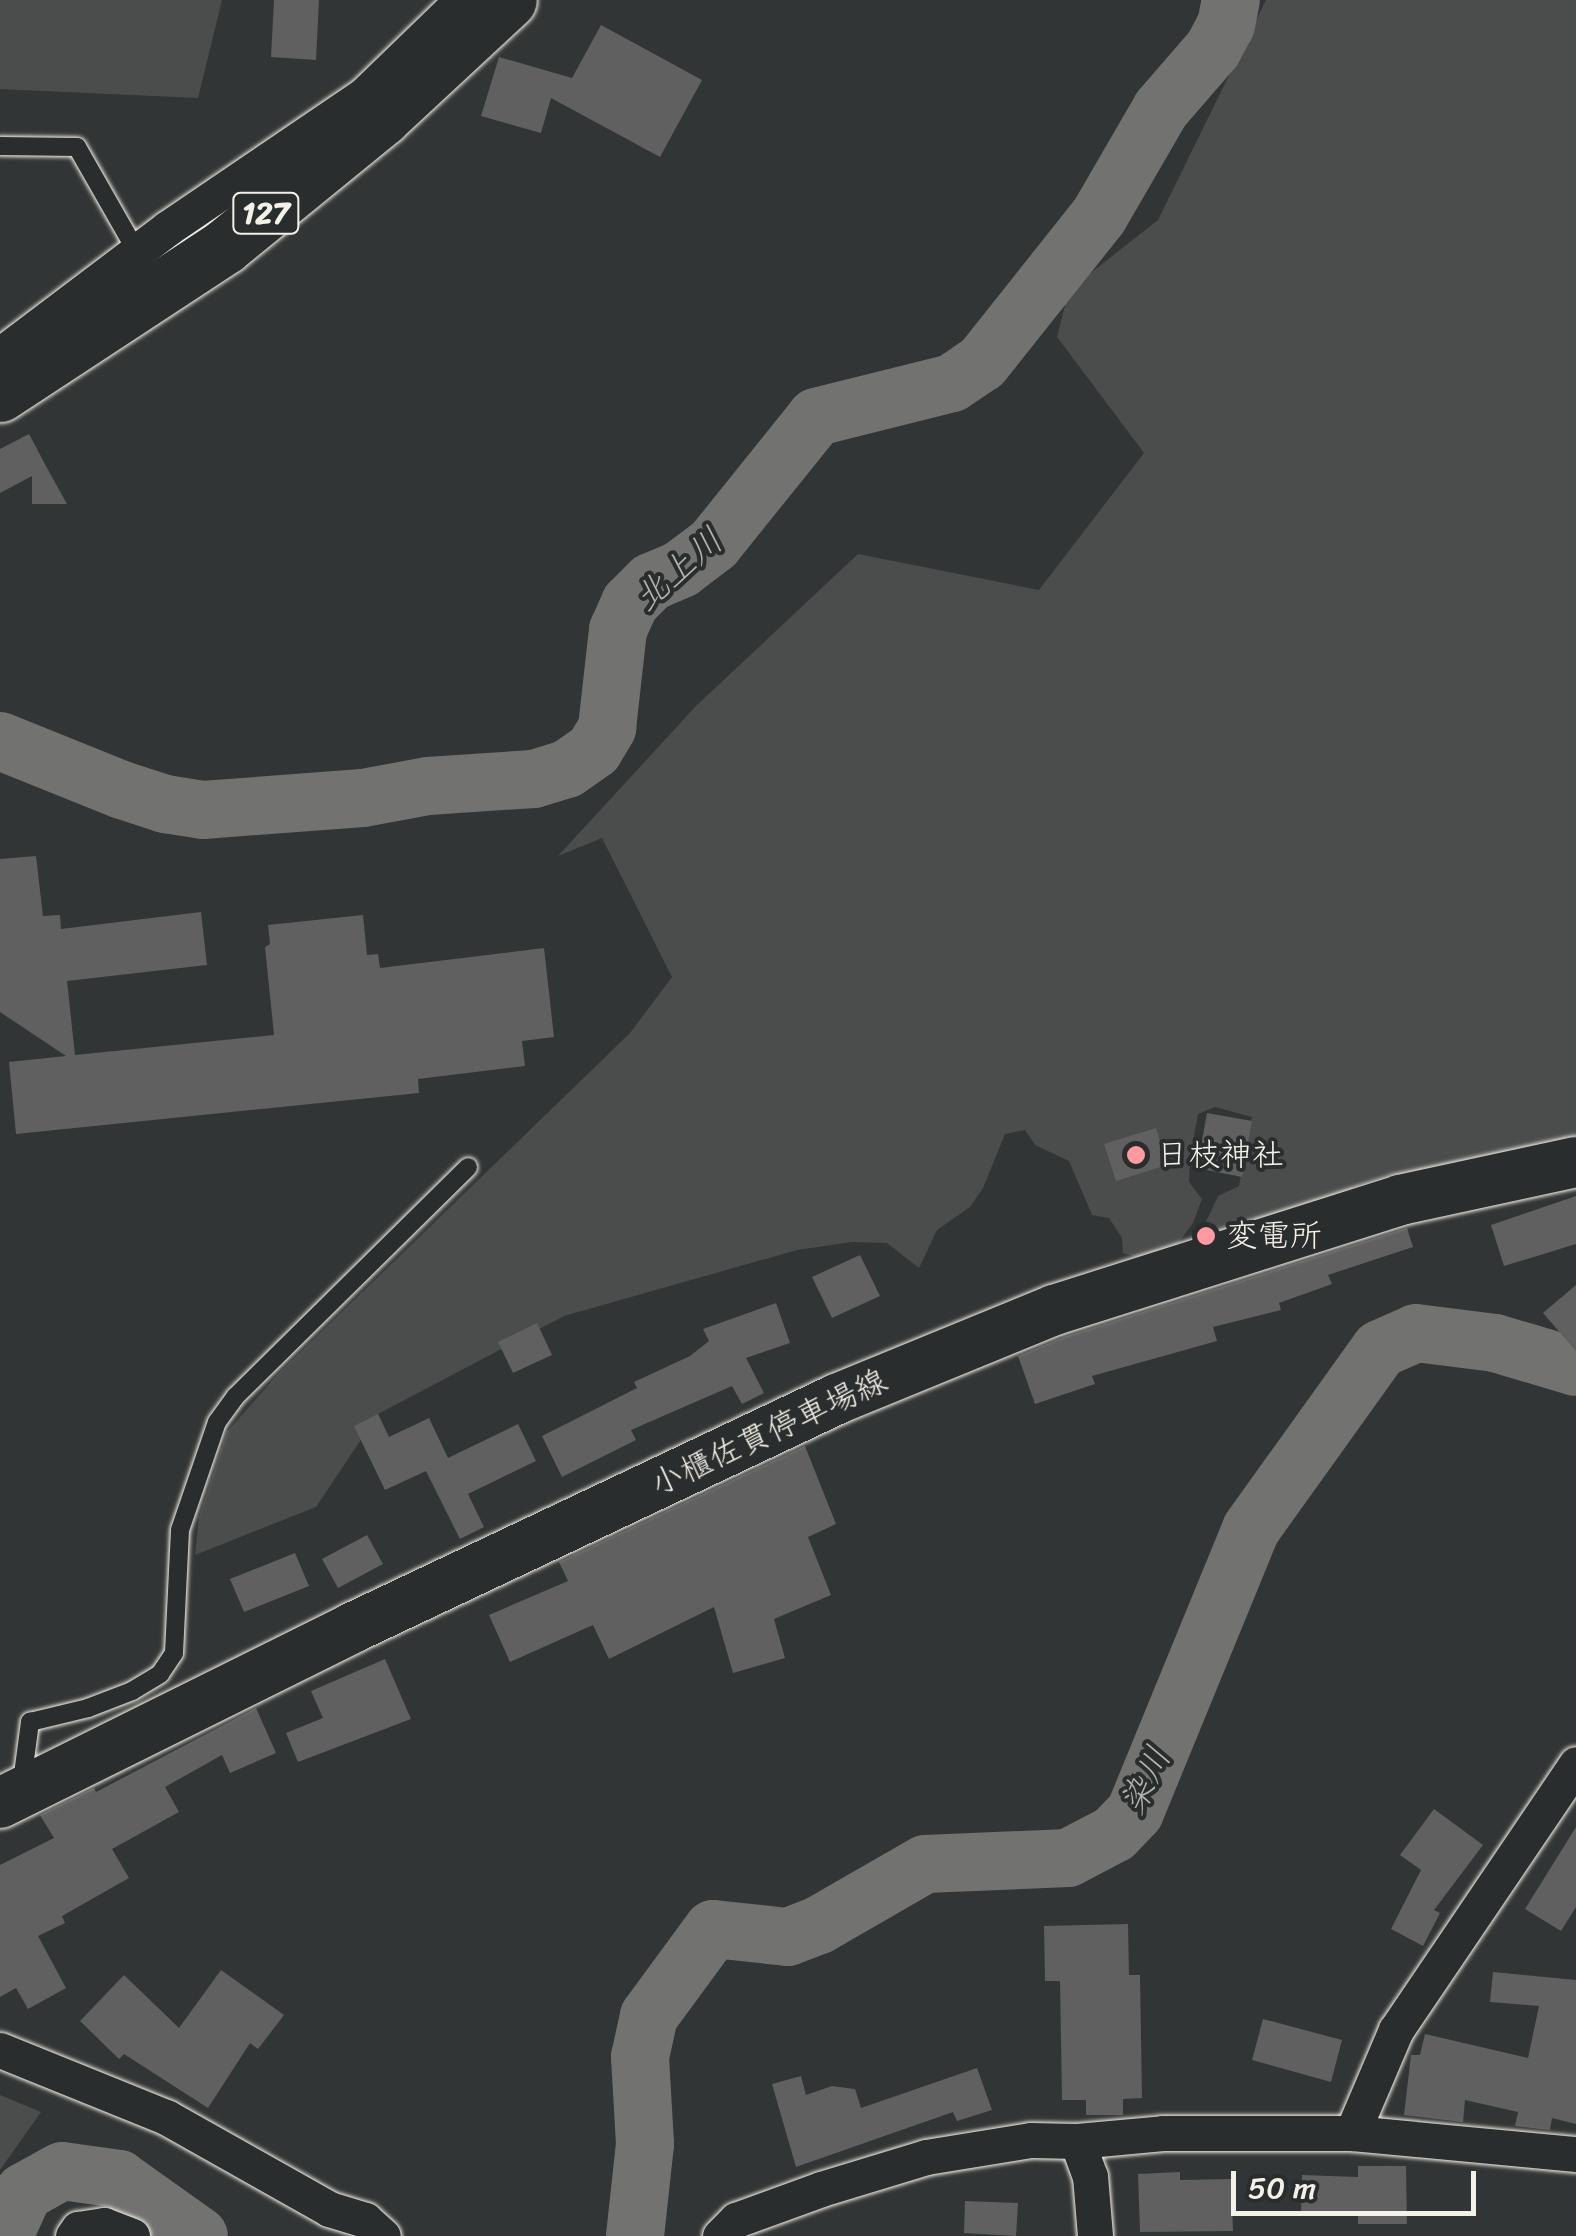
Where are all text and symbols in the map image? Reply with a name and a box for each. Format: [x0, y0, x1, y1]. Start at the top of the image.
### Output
road number: 127 [231, 188, 301, 238]
water label: 北上川 [625, 519, 731, 619]
place label: 日枝神社 [1156, 1136, 1284, 1174]
marker: 日枝神社 [1125, 1144, 1147, 1166]
place label: 変電所 [1226, 1217, 1322, 1255]
marker: 変電所 [1195, 1225, 1217, 1247]
street label: 小櫃佐貫停車場線 [645, 1362, 893, 1504]
water label: 染川 [1111, 1739, 1179, 1821]
scale bar [1236, 2151, 1481, 2213]
text: 50 m [1248, 2161, 1316, 2215]

